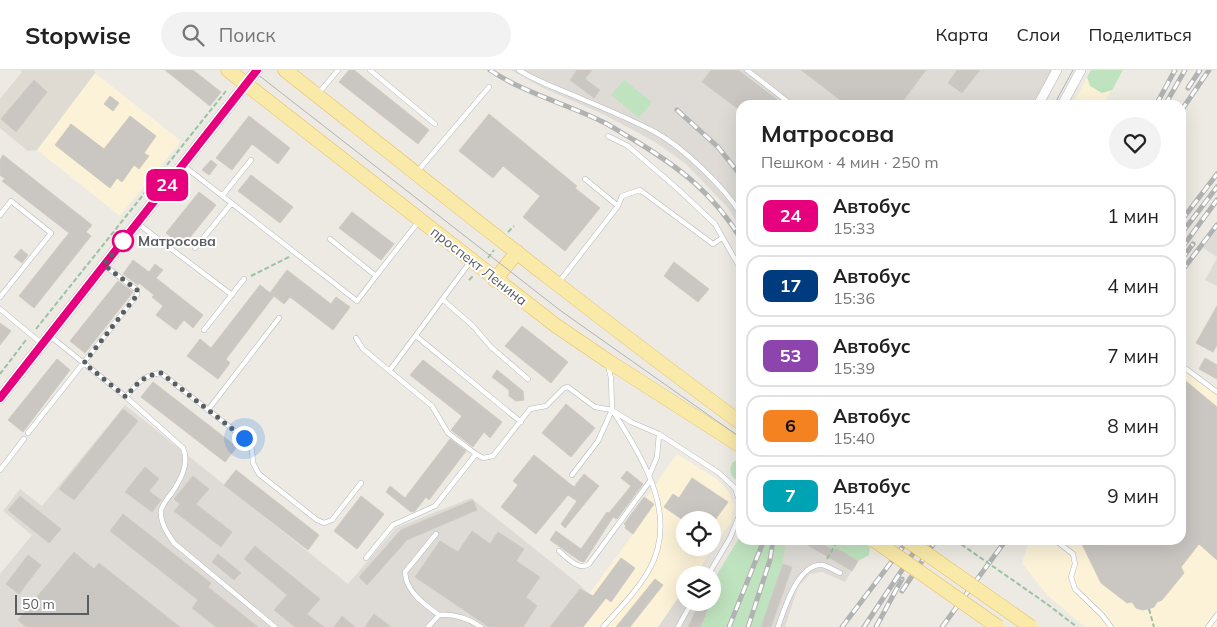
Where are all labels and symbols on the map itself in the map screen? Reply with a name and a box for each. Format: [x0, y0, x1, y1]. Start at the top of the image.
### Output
line badge: 24 [144, 169, 190, 201]
street label: проспект Ленина [427, 223, 531, 309]
marker: Матросова [112, 230, 134, 252]
place label: Матросова [138, 232, 216, 250]
your location [232, 426, 257, 451]
scale bar [15, 592, 89, 615]

